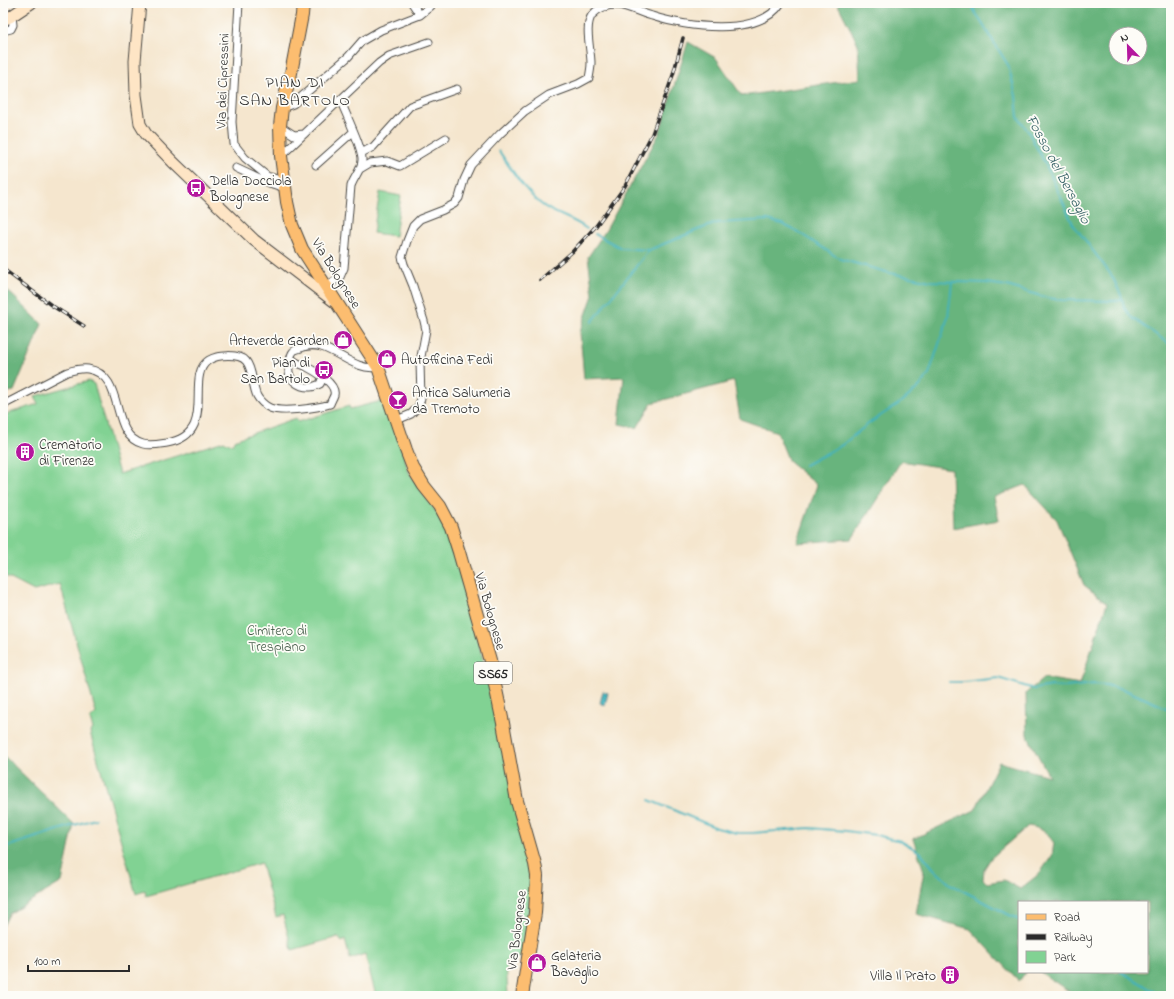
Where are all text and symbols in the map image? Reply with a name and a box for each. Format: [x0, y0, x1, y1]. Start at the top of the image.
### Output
north arrow [1108, 26, 1148, 66]
text: N [1118, 29, 1131, 47]
street label: Via dei Cipressini [211, 33, 236, 130]
district label: PIAN DI SAN BARTOLO [239, 71, 351, 113]
water label: Fosso del Bersaglio [1019, 111, 1097, 229]
place label: Della Docciola Bolognese [209, 171, 292, 209]
bus stop icon: Della Docciola Bolognese [185, 177, 207, 199]
street label: Via Bolognese [304, 234, 366, 314]
shop icon: Arteverde Garden [332, 329, 354, 351]
place label: Arteverde Garden [229, 331, 329, 352]
shop icon: Autofficina Fedi [376, 348, 398, 370]
place label: Autofficina Fedi [401, 350, 493, 371]
place label: Pian di San Bartolo [241, 353, 310, 390]
bus stop icon: Pian di San Bartolo [313, 359, 335, 381]
place label: Antica Salumeria da Tremoto [412, 383, 510, 420]
bar icon: Antica Salumeria da Tremoto [387, 389, 409, 411]
place label: Crematorio di Firenze [39, 435, 102, 472]
building icon: Crematorio di Firenze [14, 441, 36, 463]
street label: Via Bolognese [467, 569, 511, 654]
park label: Cimitero di Trespiano [247, 621, 307, 658]
road number: SS65 [474, 662, 512, 684]
street label: Via Bolognese [502, 889, 534, 972]
legend [1018, 901, 1148, 973]
text: Road [1054, 909, 1080, 927]
text: Railway [1054, 929, 1093, 948]
place label: Gelateria Bavaglio [550, 946, 601, 984]
scale bar [28, 947, 129, 973]
text: Park [1054, 949, 1076, 967]
shop icon: Gelateria Bavaglio [526, 952, 548, 974]
text: 100 m [34, 953, 61, 971]
building icon: Villa Il Prato [939, 964, 961, 986]
place label: Villa Il Prato [869, 966, 936, 987]

